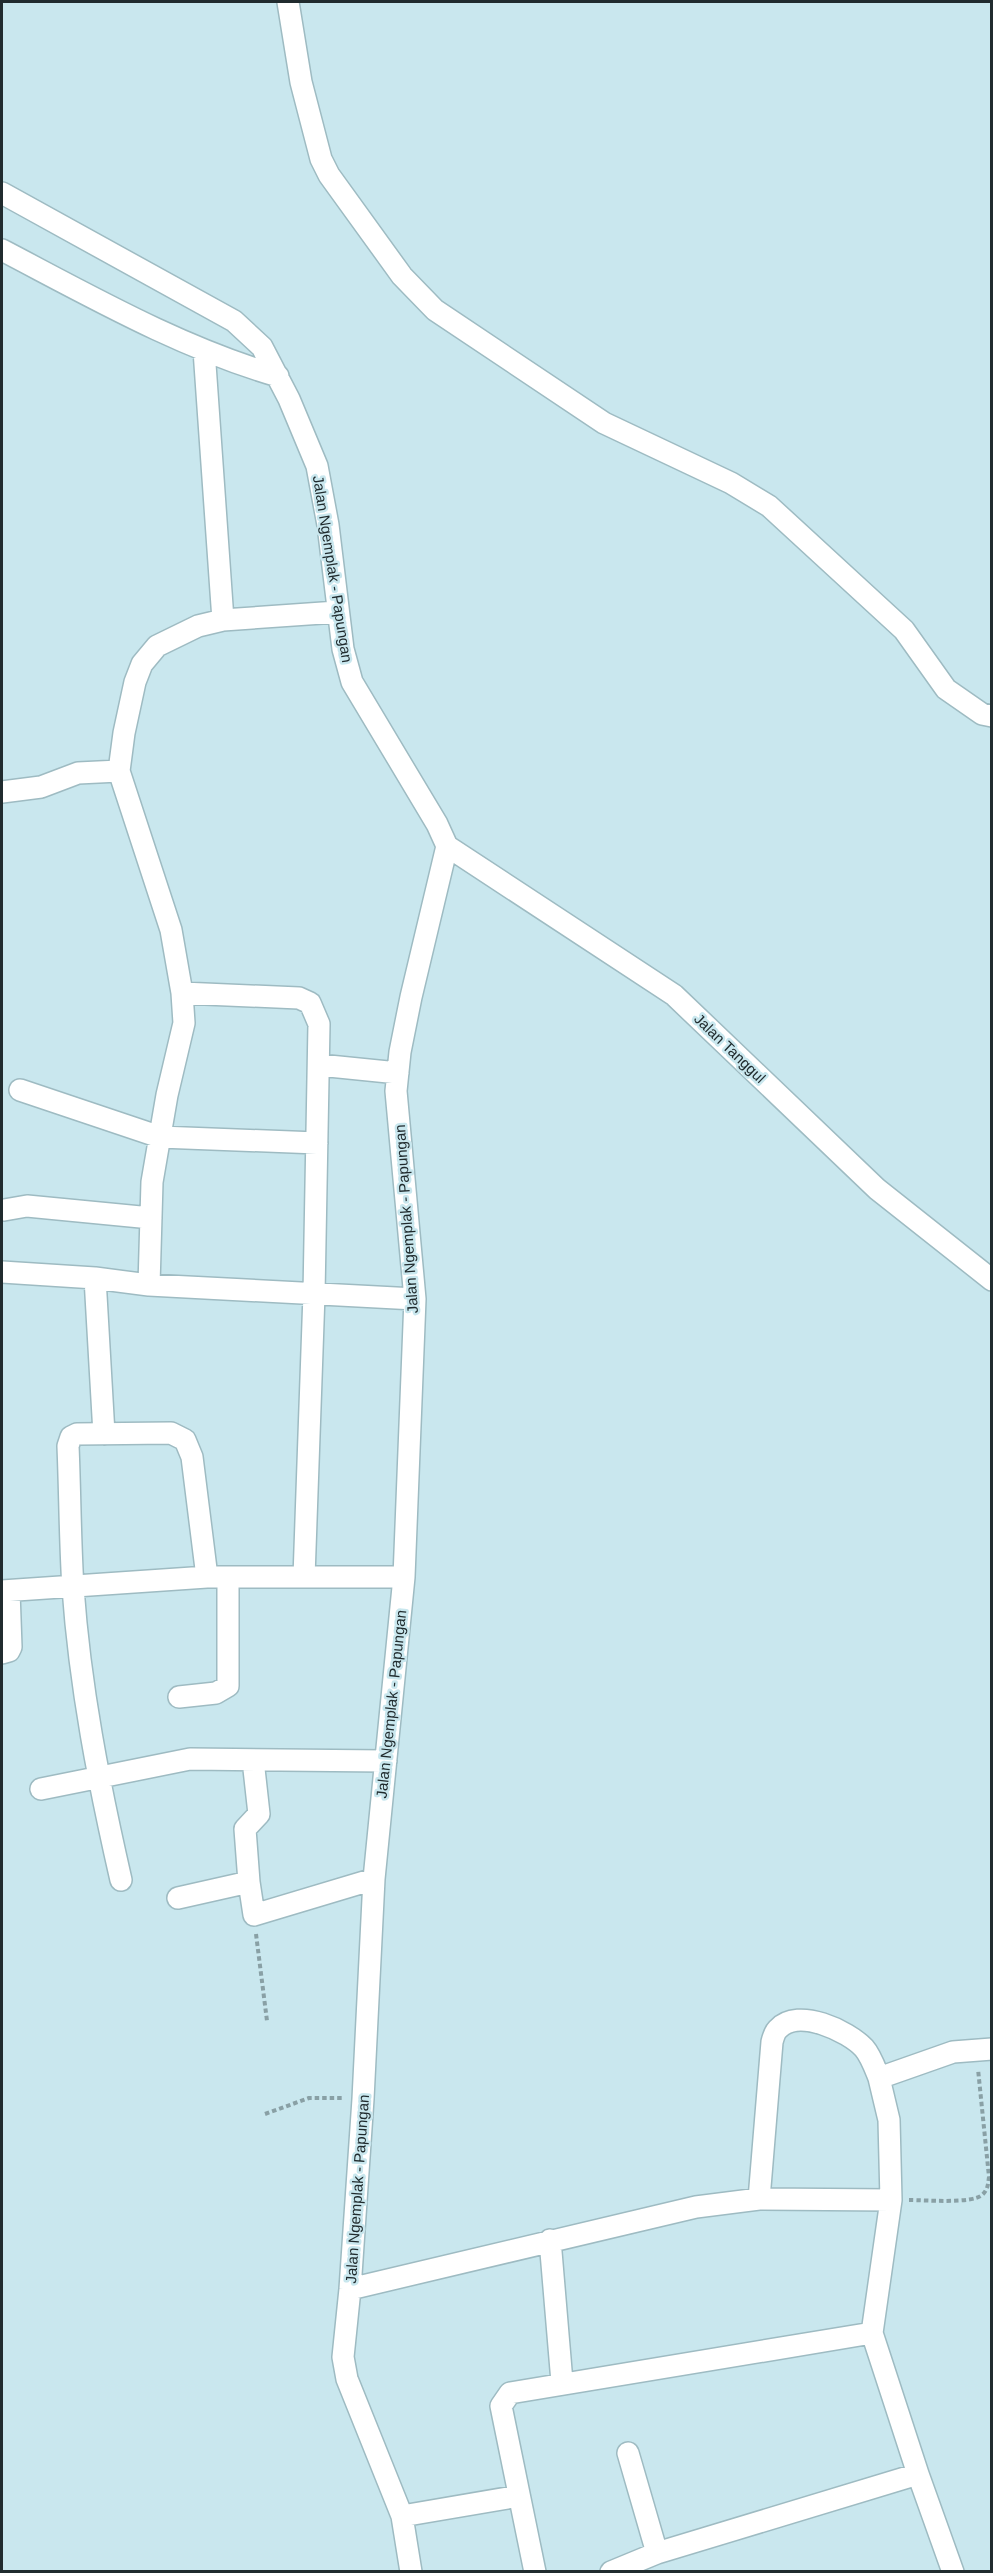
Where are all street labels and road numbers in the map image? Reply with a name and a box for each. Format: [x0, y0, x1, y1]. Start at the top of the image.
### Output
street label: Jalan Ngemplak - Papungan [310, 474, 356, 664]
street label: Jalan Tanggul [691, 1010, 769, 1086]
street label: Jalan Ngemplak - Papungan [391, 1124, 421, 1314]
street label: Jalan Ngemplak - Papungan [373, 1609, 409, 1799]
street label: Jalan Ngemplak - Papungan [342, 2094, 372, 2284]

